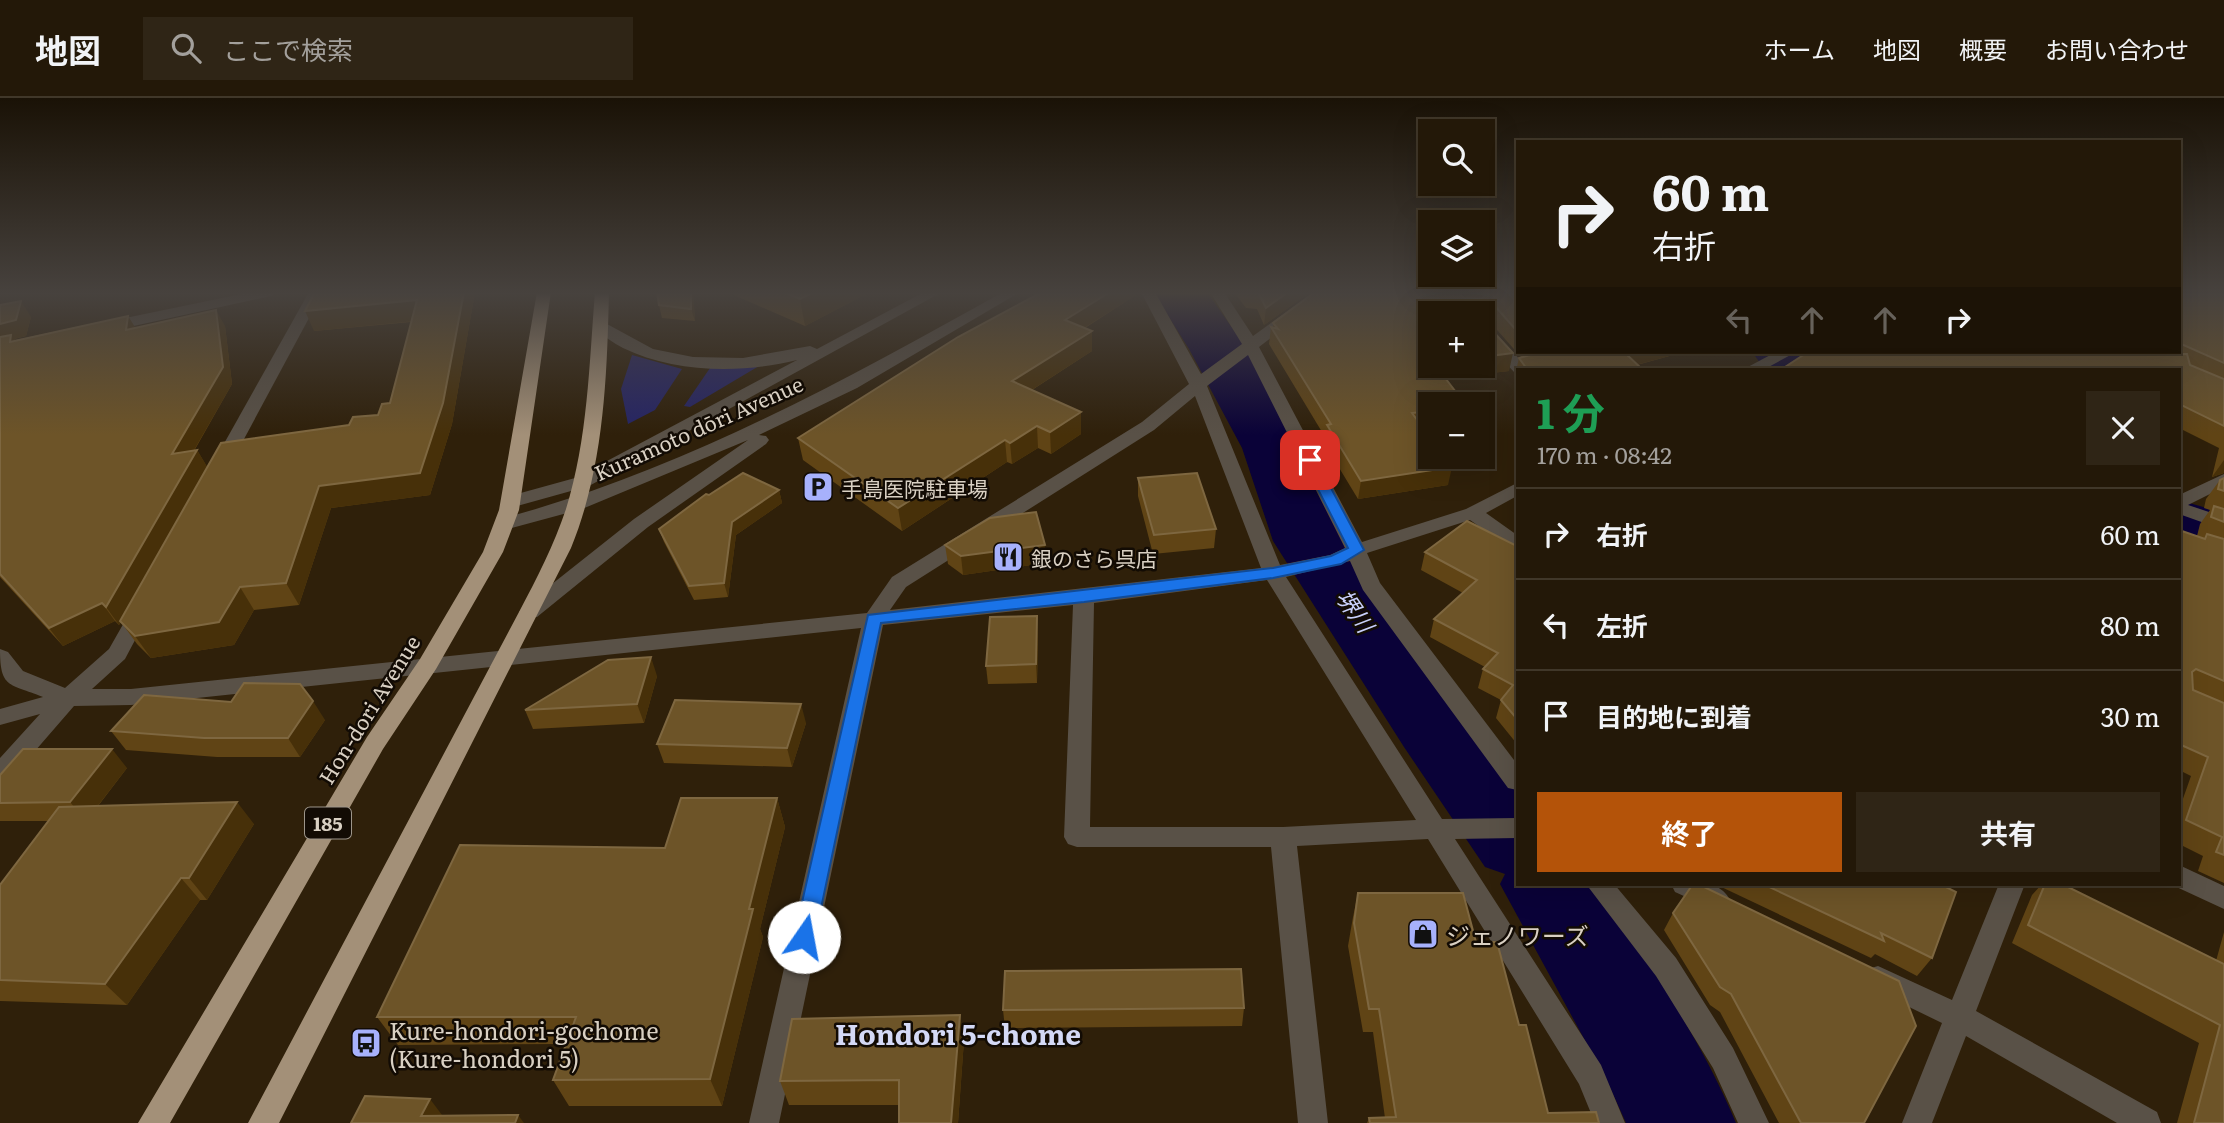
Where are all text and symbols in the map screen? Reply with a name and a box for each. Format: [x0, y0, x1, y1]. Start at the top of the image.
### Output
search box [143, 17, 633, 80]
text: 地図 [35, 24, 101, 73]
icon: search [167, 29, 205, 67]
text: ここで検索 [223, 29, 353, 68]
text: ホーム [1764, 31, 1835, 66]
text: 地図 [1873, 31, 1921, 66]
text: 概要 [1959, 31, 2007, 66]
text: お問い合わせ [2045, 31, 2189, 66]
map controls [1418, 119, 1495, 469]
button: search [1418, 119, 1495, 196]
text: 60 m [1652, 153, 1769, 226]
icon: right [1537, 168, 1628, 259]
button: layers [1418, 210, 1495, 287]
text: 右折 [1652, 220, 1716, 268]
button: + [1418, 301, 1495, 378]
icon: left [1720, 301, 1758, 339]
icon: ahead [1793, 301, 1831, 339]
icon: ahead [1866, 301, 1904, 339]
icon: right [1939, 301, 1977, 339]
street label: Kuramoto dōri Avenue [588, 367, 808, 487]
text: 1 分 [1537, 380, 1605, 442]
button: close [2086, 391, 2160, 465]
button: − [1418, 392, 1495, 469]
pin [1280, 430, 1340, 490]
text: 170 m · 08:42 [1537, 437, 1672, 471]
icon: arrive [1291, 441, 1329, 479]
parking icon: 手島医院駐車場 [801, 470, 835, 504]
place label: 手島医院駐車場 [841, 472, 988, 503]
text: 右折 [1596, 514, 1648, 553]
text: 60 m [2101, 514, 2160, 553]
icon: right [1537, 515, 1575, 553]
restaurant icon: 銀のさら呉店 [991, 540, 1025, 574]
place label: 銀のさら呉店 [1031, 542, 1157, 573]
water label: 堺川 [1329, 581, 1385, 641]
text: 左折 [1596, 605, 1648, 644]
text: 80 m [2100, 605, 2160, 644]
icon: left [1537, 606, 1575, 644]
street label: Hon-dori Avenue [310, 628, 426, 789]
text: 目的地に到着 [1596, 696, 1752, 735]
text: 30 m [2100, 696, 2160, 735]
icon: arrive [1537, 697, 1575, 735]
button: 終了 [1537, 792, 1842, 872]
button: 共有 [1856, 792, 2160, 872]
road number: 185 [305, 808, 351, 838]
position arrow [767, 900, 841, 974]
shop icon: ジェノワーズ [1406, 917, 1440, 951]
place label: ジェノワーズ [1446, 917, 1589, 952]
place label: Kure-hondori-gochome (Kure-hondori 5) [389, 1012, 659, 1075]
district label: Hondori 5-chome [835, 1012, 1081, 1054]
bus stop icon: Kure-hondori-gochome (Kure-hondori 5) [349, 1026, 383, 1060]

